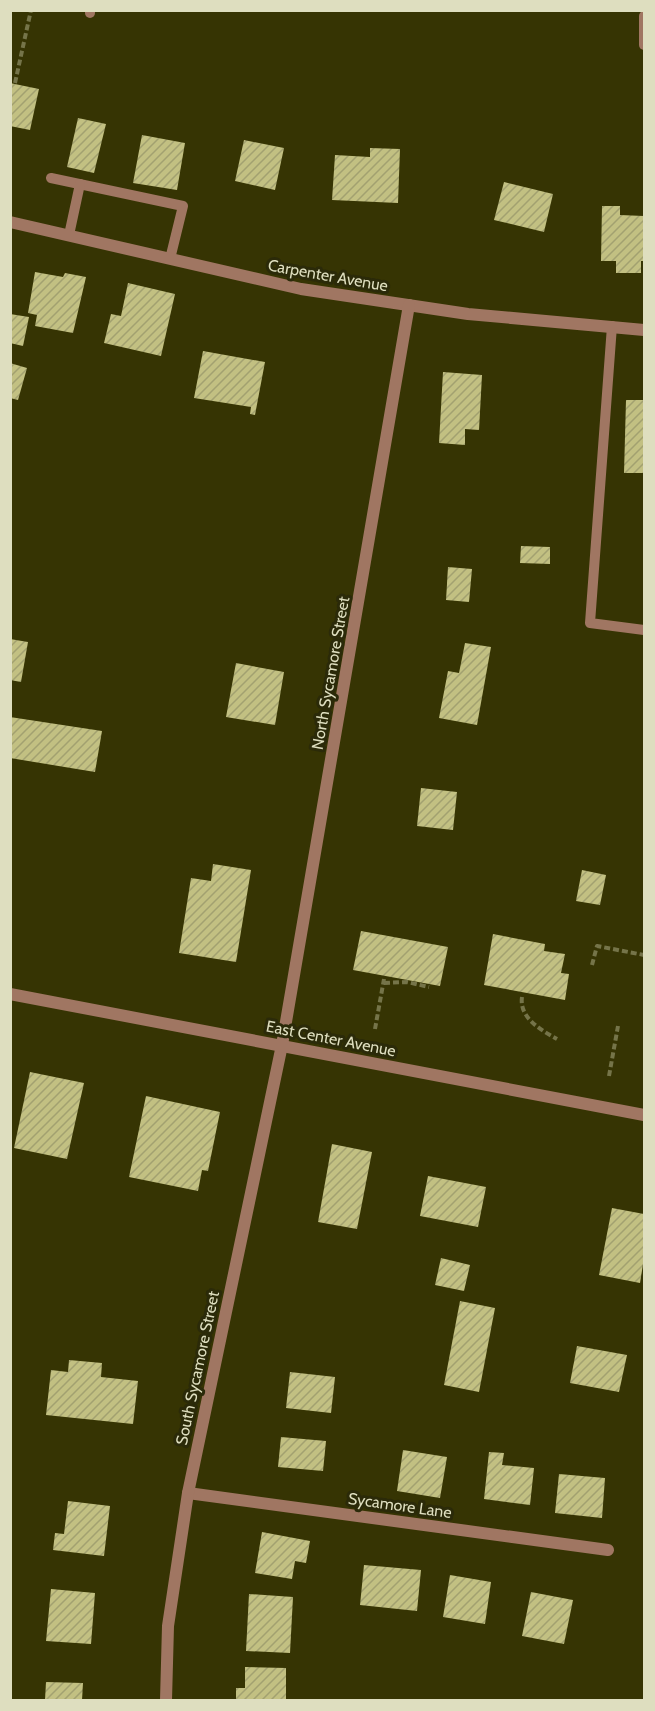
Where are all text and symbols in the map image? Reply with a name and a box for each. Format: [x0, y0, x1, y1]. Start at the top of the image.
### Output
street label: Carpenter Avenue [266, 256, 389, 295]
street label: North Sycamore Street [308, 594, 353, 751]
street label: East Center Avenue [264, 1017, 397, 1060]
street label: South Sycamore Street [172, 1289, 223, 1447]
street label: Sycamore Lane [347, 1489, 453, 1522]

